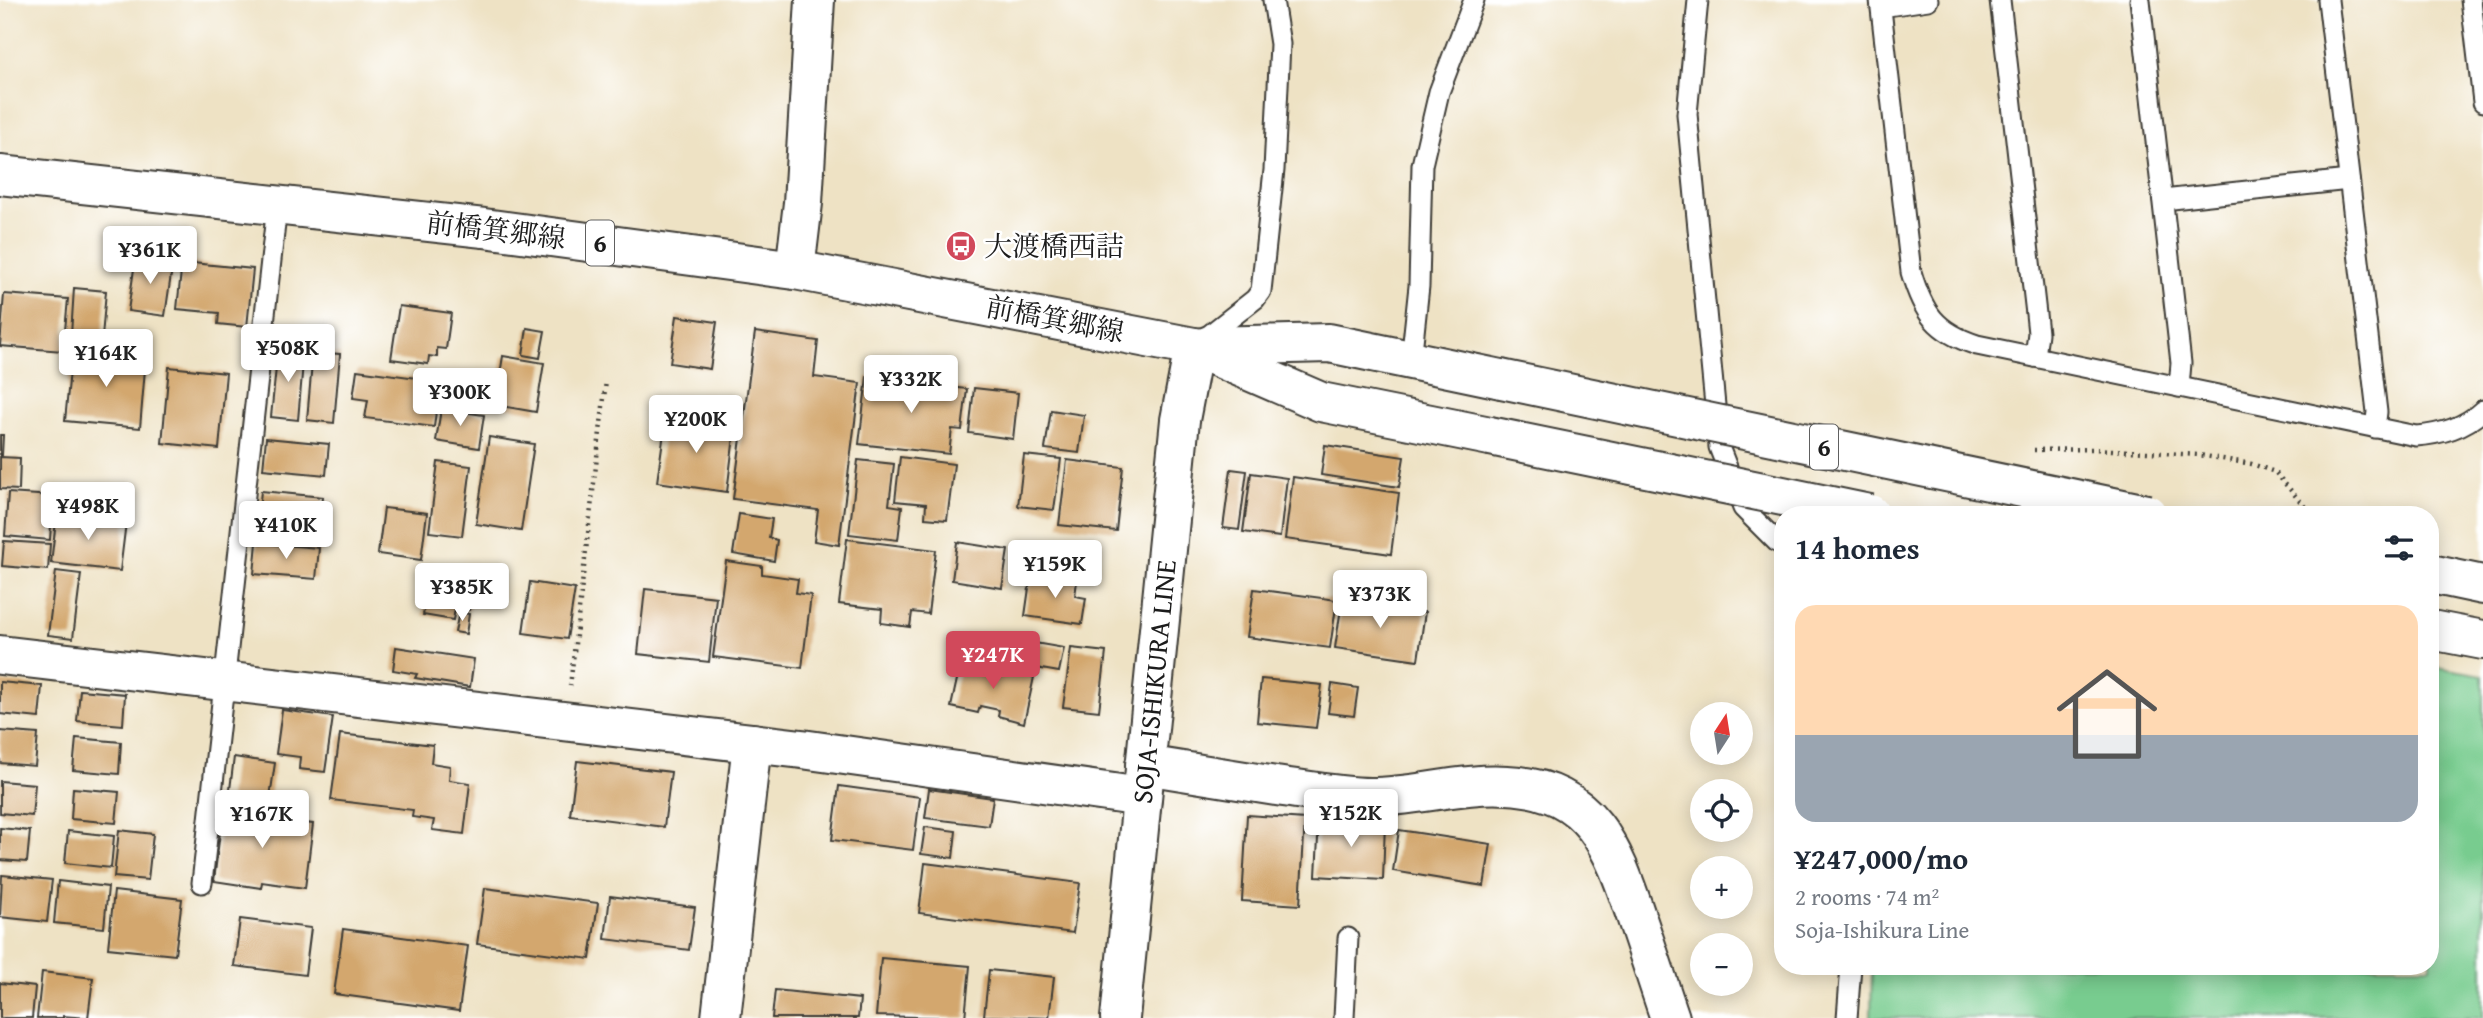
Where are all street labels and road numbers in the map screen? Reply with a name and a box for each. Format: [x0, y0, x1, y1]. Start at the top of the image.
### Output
street label: 前橋箕郷線 [424, 201, 568, 258]
road number: 6 [586, 220, 614, 266]
street label: 前橋箕郷線 [982, 285, 1128, 352]
road number: 6 [1810, 424, 1838, 470]
street label: SOJA-ISHIKURA LINE [1121, 558, 1186, 805]

